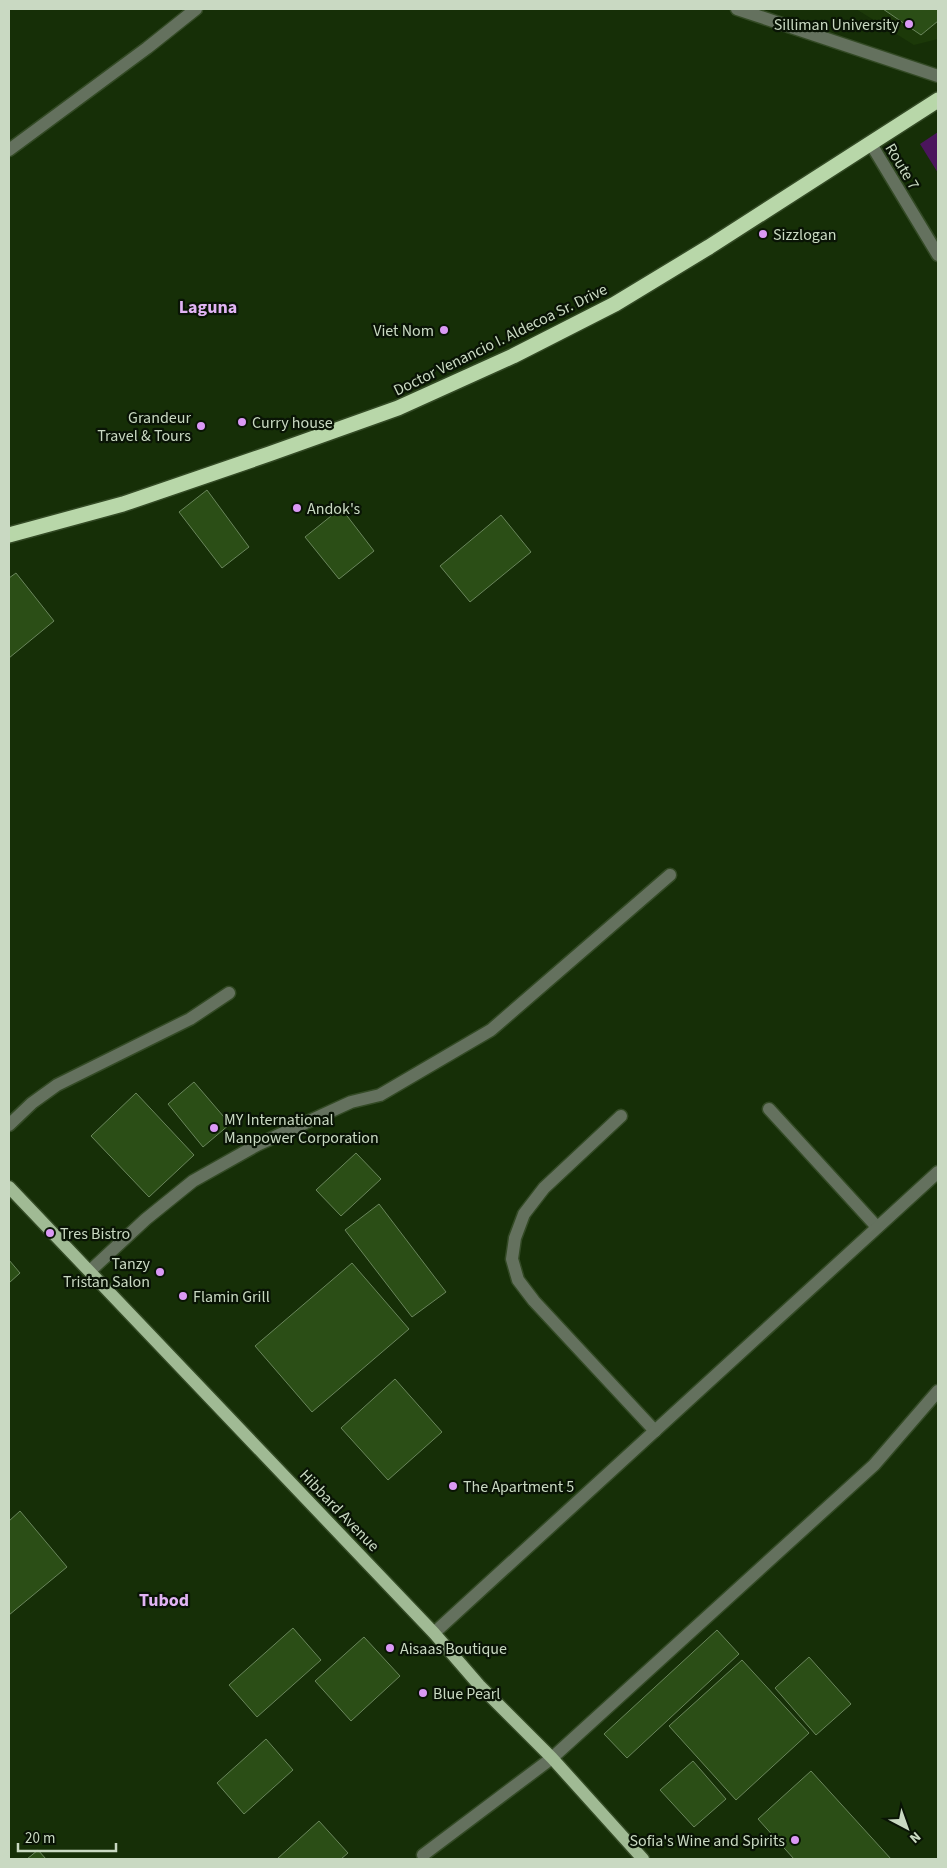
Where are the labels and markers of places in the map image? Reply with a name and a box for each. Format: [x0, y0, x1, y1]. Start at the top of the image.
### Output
place label: Silliman University [774, 14, 900, 36]
marker: Silliman University [903, 18, 915, 30]
place label: Sizzlogan [773, 224, 836, 246]
marker: Sizzlogan [757, 228, 769, 240]
place label: Viet Nom [373, 320, 434, 342]
marker: Viet Nom [438, 324, 450, 336]
place label: Grandeur Travel & Tours [97, 407, 191, 447]
place label: Curry house [252, 412, 333, 434]
marker: Curry house [236, 416, 248, 428]
marker: Grandeur Travel & Tours [195, 420, 207, 432]
place label: Andok's [307, 498, 361, 520]
marker: Andok's [291, 502, 303, 514]
place label: MY International Manpower Corporation [224, 1109, 379, 1149]
marker: MY International Manpower Corporation [208, 1122, 220, 1134]
place label: Tres Bistro [60, 1223, 130, 1245]
marker: Tres Bistro [44, 1227, 56, 1239]
place label: Tanzy Tristan Salon [63, 1253, 151, 1293]
marker: Tanzy Tristan Salon [154, 1266, 166, 1278]
place label: Flamin Grill [193, 1286, 270, 1308]
marker: Flamin Grill [177, 1290, 189, 1302]
place label: The Apartment 5 [463, 1476, 574, 1498]
marker: The Apartment 5 [447, 1480, 459, 1492]
place label: Aisaas Boutique [400, 1638, 507, 1660]
marker: Aisaas Boutique [384, 1642, 396, 1654]
place label: Blue Pearl [433, 1683, 500, 1705]
marker: Blue Pearl [417, 1687, 429, 1699]
place label: Sofia's Wine and Spirits [629, 1830, 785, 1852]
marker: Sofia's Wine and Spirits [789, 1834, 801, 1846]

